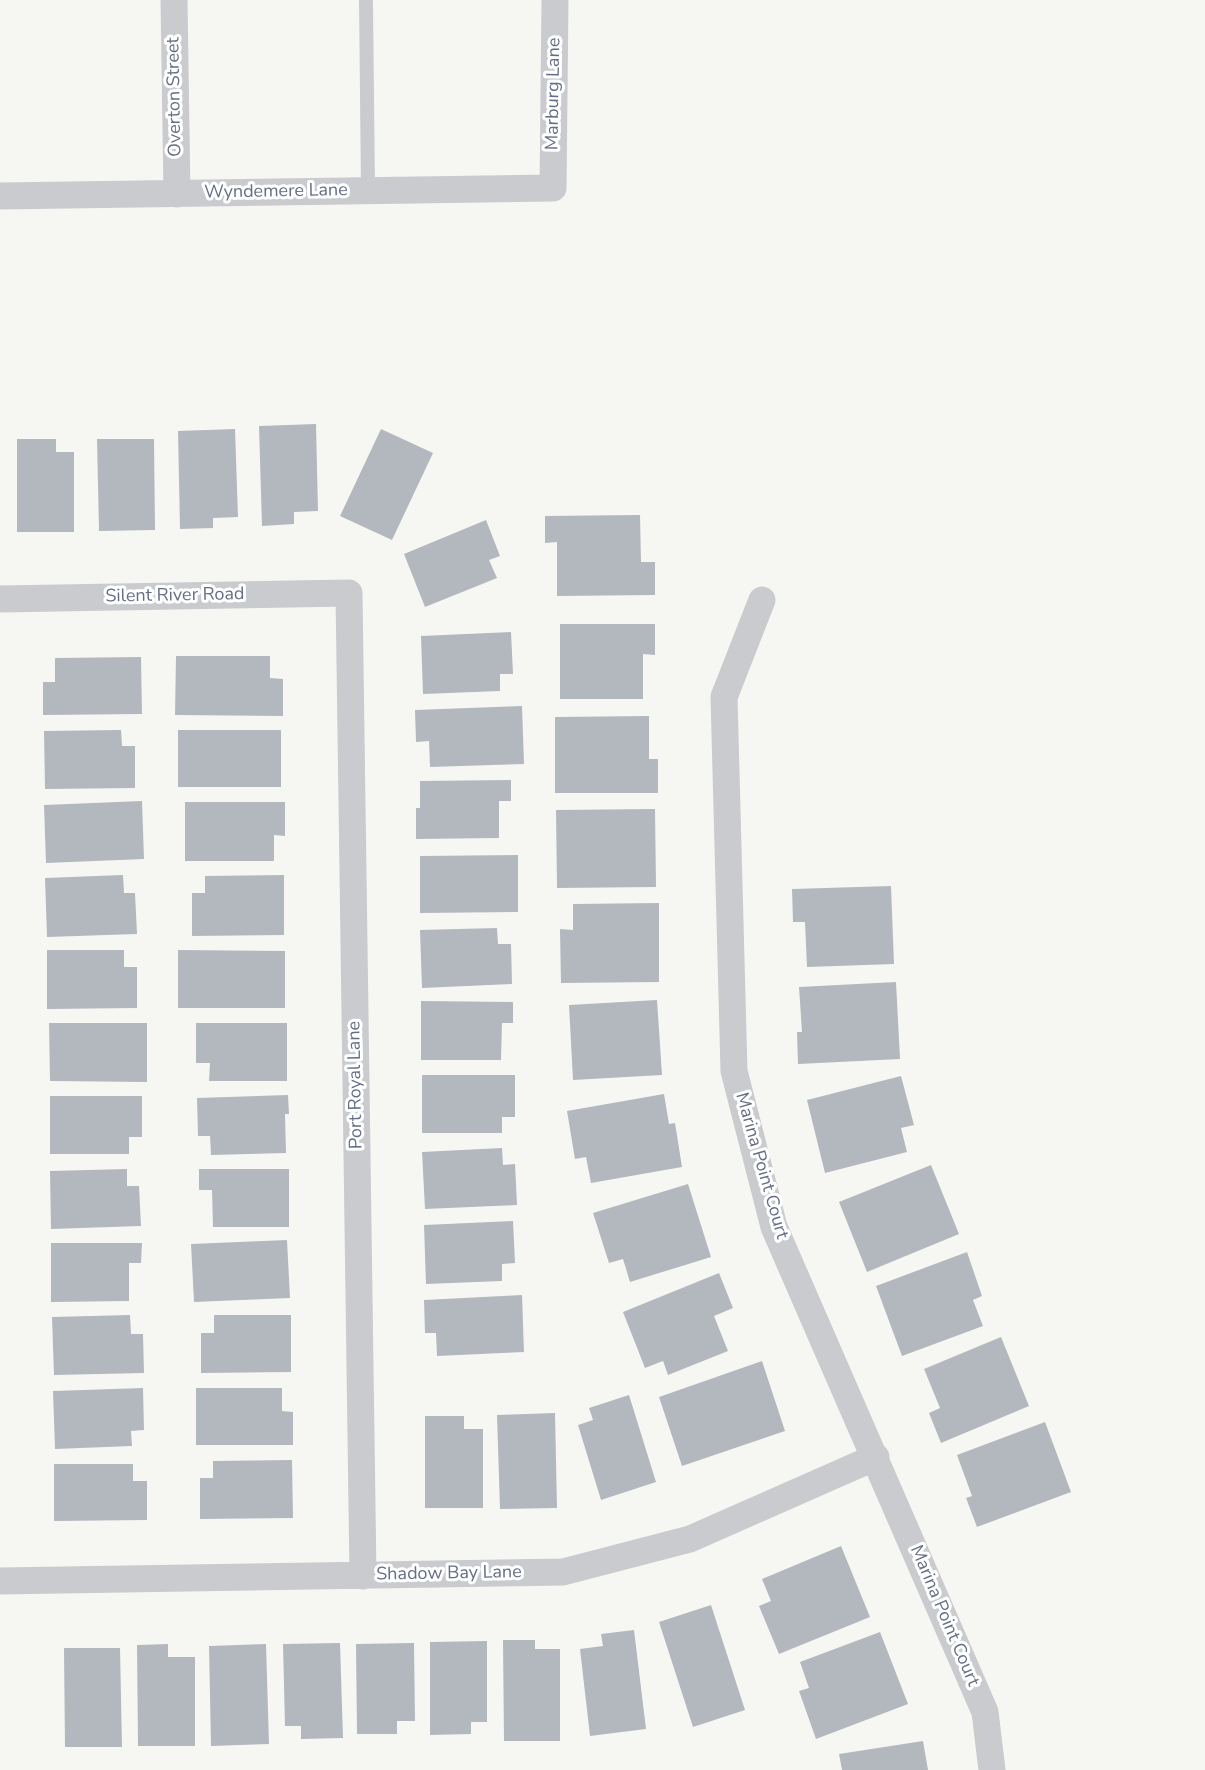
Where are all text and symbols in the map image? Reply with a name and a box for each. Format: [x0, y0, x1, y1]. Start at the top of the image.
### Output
street label: Overton Street [163, 37, 187, 157]
street label: Marburg Lane [542, 38, 566, 150]
street label: Wyndemere Lane [204, 180, 348, 204]
street label: Silent River Road [105, 584, 245, 608]
street label: Port Royal Lane [344, 1021, 368, 1149]
street label: Marina Point Court [730, 1090, 792, 1242]
street label: Marina Point Court [905, 1542, 983, 1690]
street label: Shadow Bay Lane [376, 1562, 522, 1586]

